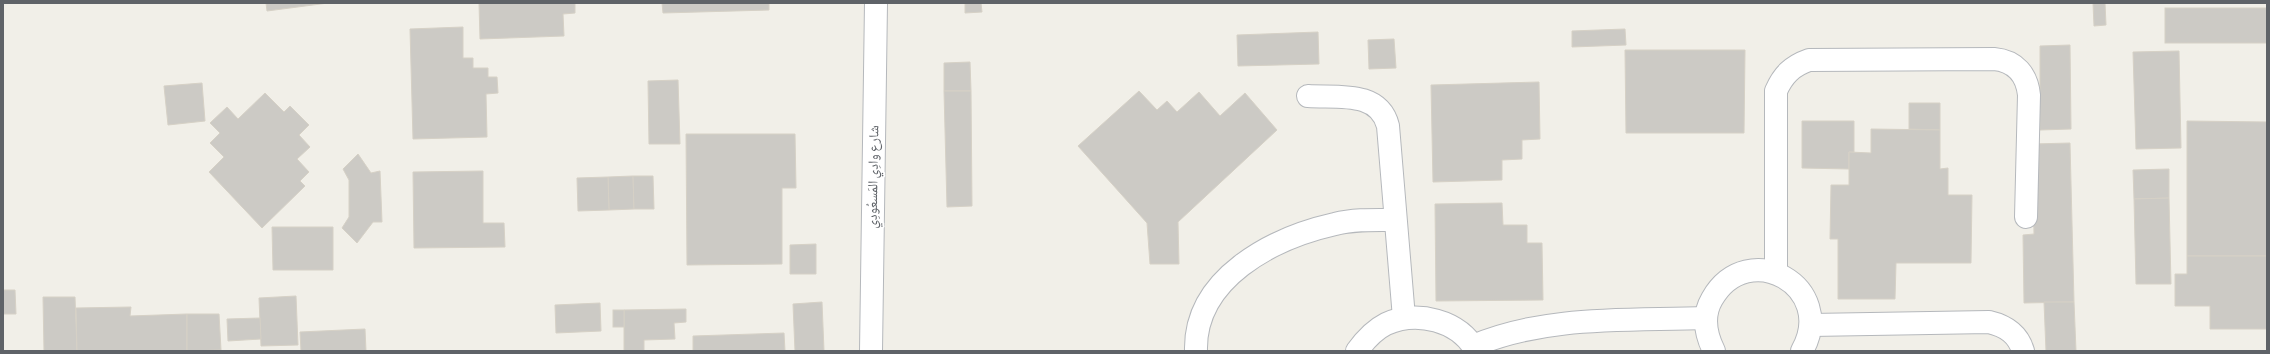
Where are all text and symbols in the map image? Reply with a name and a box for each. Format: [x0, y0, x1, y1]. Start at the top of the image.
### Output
street label: شارع وادِي المَسعُودِي [864, 125, 885, 229]

